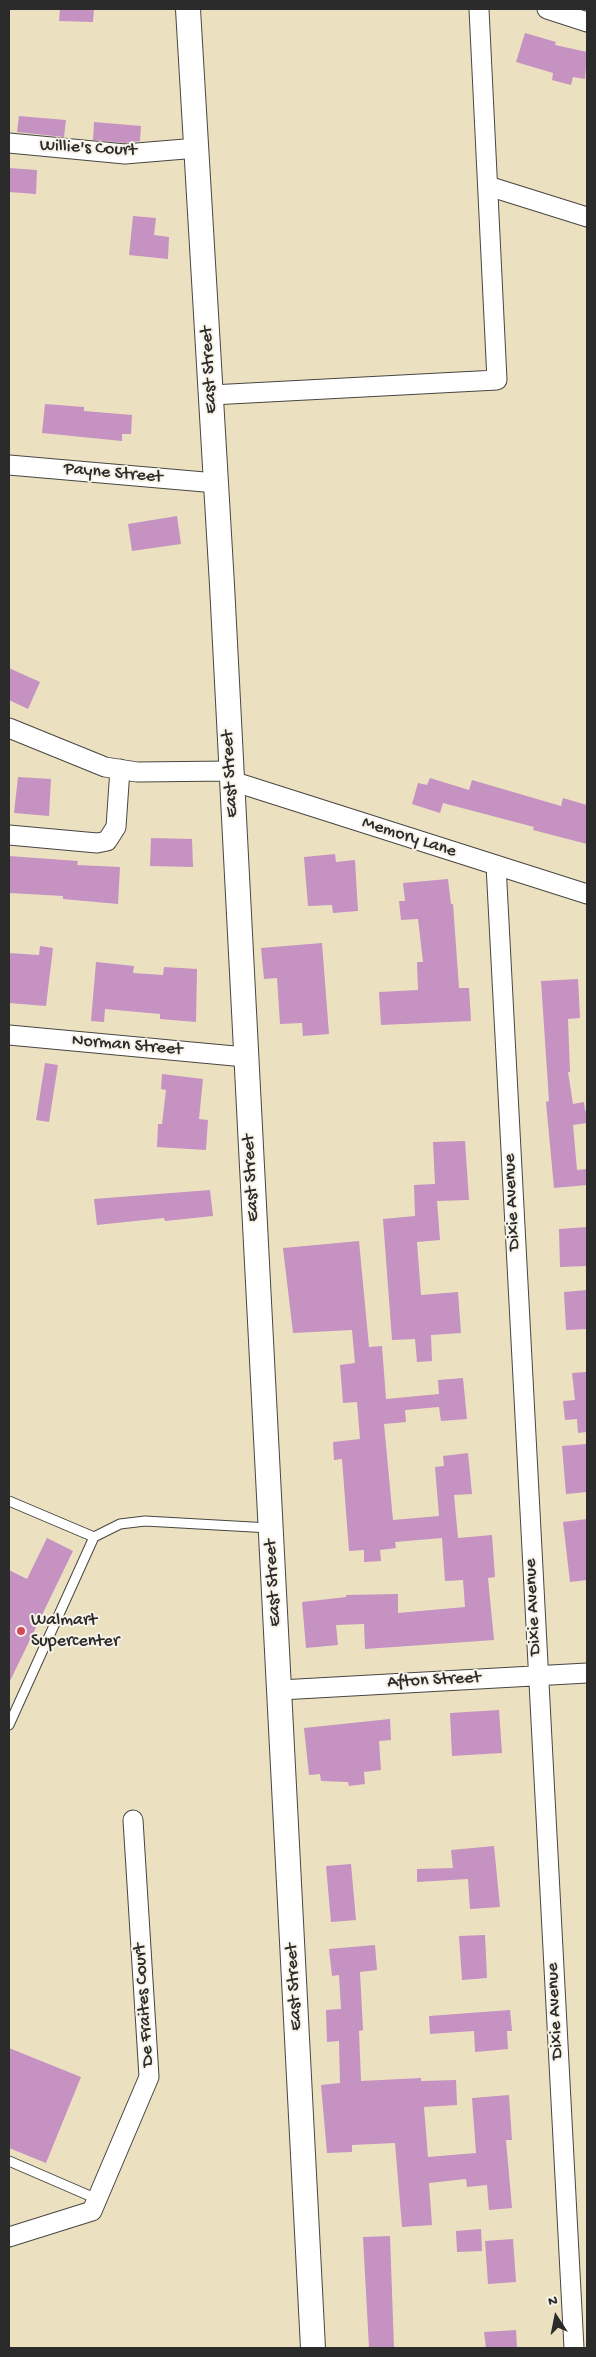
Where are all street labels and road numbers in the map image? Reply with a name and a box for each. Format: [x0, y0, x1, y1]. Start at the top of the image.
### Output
street label: Willie's Court [39, 136, 137, 162]
street label: East Street [197, 326, 223, 414]
street label: Payne Street [63, 459, 163, 489]
street label: East Street [218, 730, 244, 818]
street label: Memory Lane [359, 813, 459, 863]
street label: Norman Street [71, 1030, 183, 1062]
street label: East Street [239, 1134, 265, 1222]
street label: Dixie Avenue [500, 1153, 526, 1251]
street label: East Street [261, 1539, 287, 1627]
street label: Dixie Avenue [521, 1558, 547, 1656]
street label: Afton Street [387, 1668, 481, 1694]
street label: De Fraites Court [130, 1943, 160, 2067]
street label: East Street [282, 1943, 308, 2031]
street label: Dixie Avenue [543, 1962, 569, 2060]

